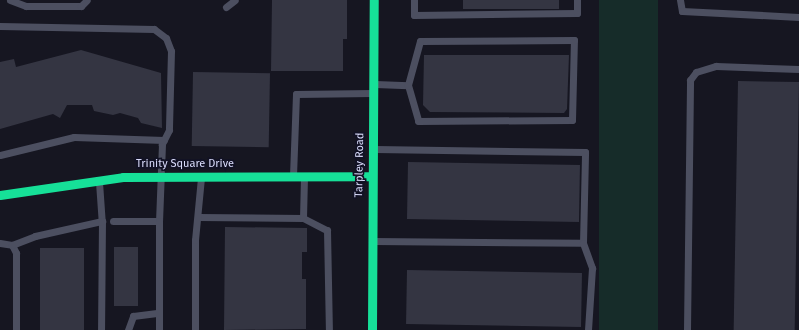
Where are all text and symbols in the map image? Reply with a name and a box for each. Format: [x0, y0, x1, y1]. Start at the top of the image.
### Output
street label: Tarpley Road [353, 133, 367, 197]
street label: Trinity Square Drive [136, 157, 234, 171]

